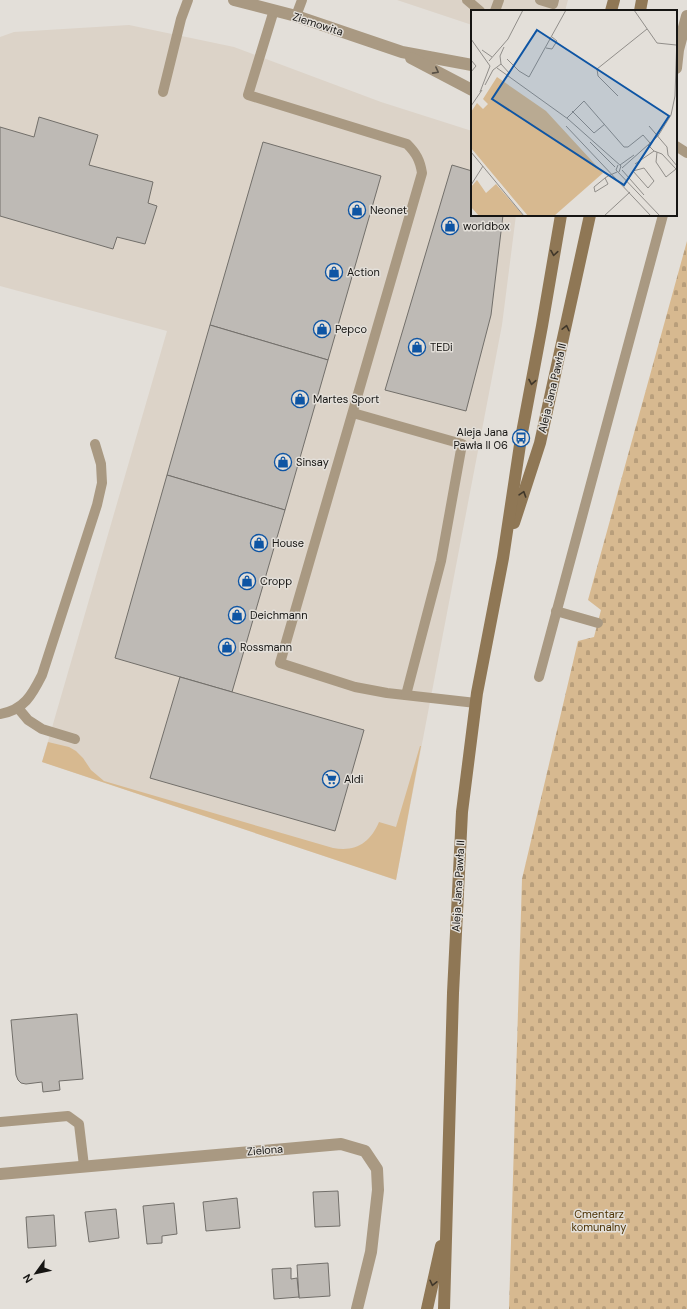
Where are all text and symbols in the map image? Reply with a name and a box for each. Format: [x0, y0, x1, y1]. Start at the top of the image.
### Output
street label: Ziemowita [291, 9, 345, 39]
inset map [471, 10, 677, 216]
one-way arrow [432, 66, 439, 73]
shop icon: Neonet [347, 200, 367, 220]
place label: Neonet [370, 203, 407, 217]
shop icon: worldbox [440, 216, 460, 236]
place label: worldbox [463, 219, 510, 233]
one-way arrow [550, 250, 559, 257]
shop icon: Action [324, 262, 344, 282]
place label: Action [347, 265, 380, 279]
shop icon: Pepco [312, 319, 332, 339]
place label: Pepco [335, 322, 367, 336]
one-way arrow [561, 324, 569, 331]
shop icon: TEDi [407, 337, 427, 357]
place label: TEDi [430, 340, 453, 354]
street label: Aleja Jana Pawła II [535, 342, 569, 434]
one-way arrow [528, 378, 537, 385]
shop icon: Martes Sport [290, 389, 310, 409]
place label: Martes Sport [313, 392, 379, 406]
place label: Aleja Jana Pawła II 06 [453, 425, 508, 452]
bus stop icon: Aleja Jana Pawła II 06 [511, 428, 531, 448]
shop icon: Sinsay [273, 452, 293, 472]
place label: Sinsay [296, 455, 329, 469]
one-way arrow [518, 491, 527, 498]
shop icon: House [249, 533, 269, 553]
place label: House [272, 536, 304, 550]
shop icon: Cropp [237, 571, 257, 591]
place label: Cropp [260, 574, 292, 588]
shop icon: Deichmann [227, 605, 247, 625]
place label: Deichmann [250, 608, 308, 622]
shop icon: Rossmann [217, 637, 237, 657]
place label: Rossmann [240, 640, 292, 654]
supermarket icon: Aldi [321, 769, 341, 789]
place label: Aldi [344, 772, 363, 786]
street label: Aleja Jana Pawła II [449, 840, 467, 932]
street label: Zielona [246, 1141, 284, 1159]
park label: Cmentarz komunalny [572, 1207, 626, 1234]
north arrow [16, 1253, 56, 1293]
text: N [20, 1271, 36, 1286]
one-way arrow [429, 1279, 437, 1286]

